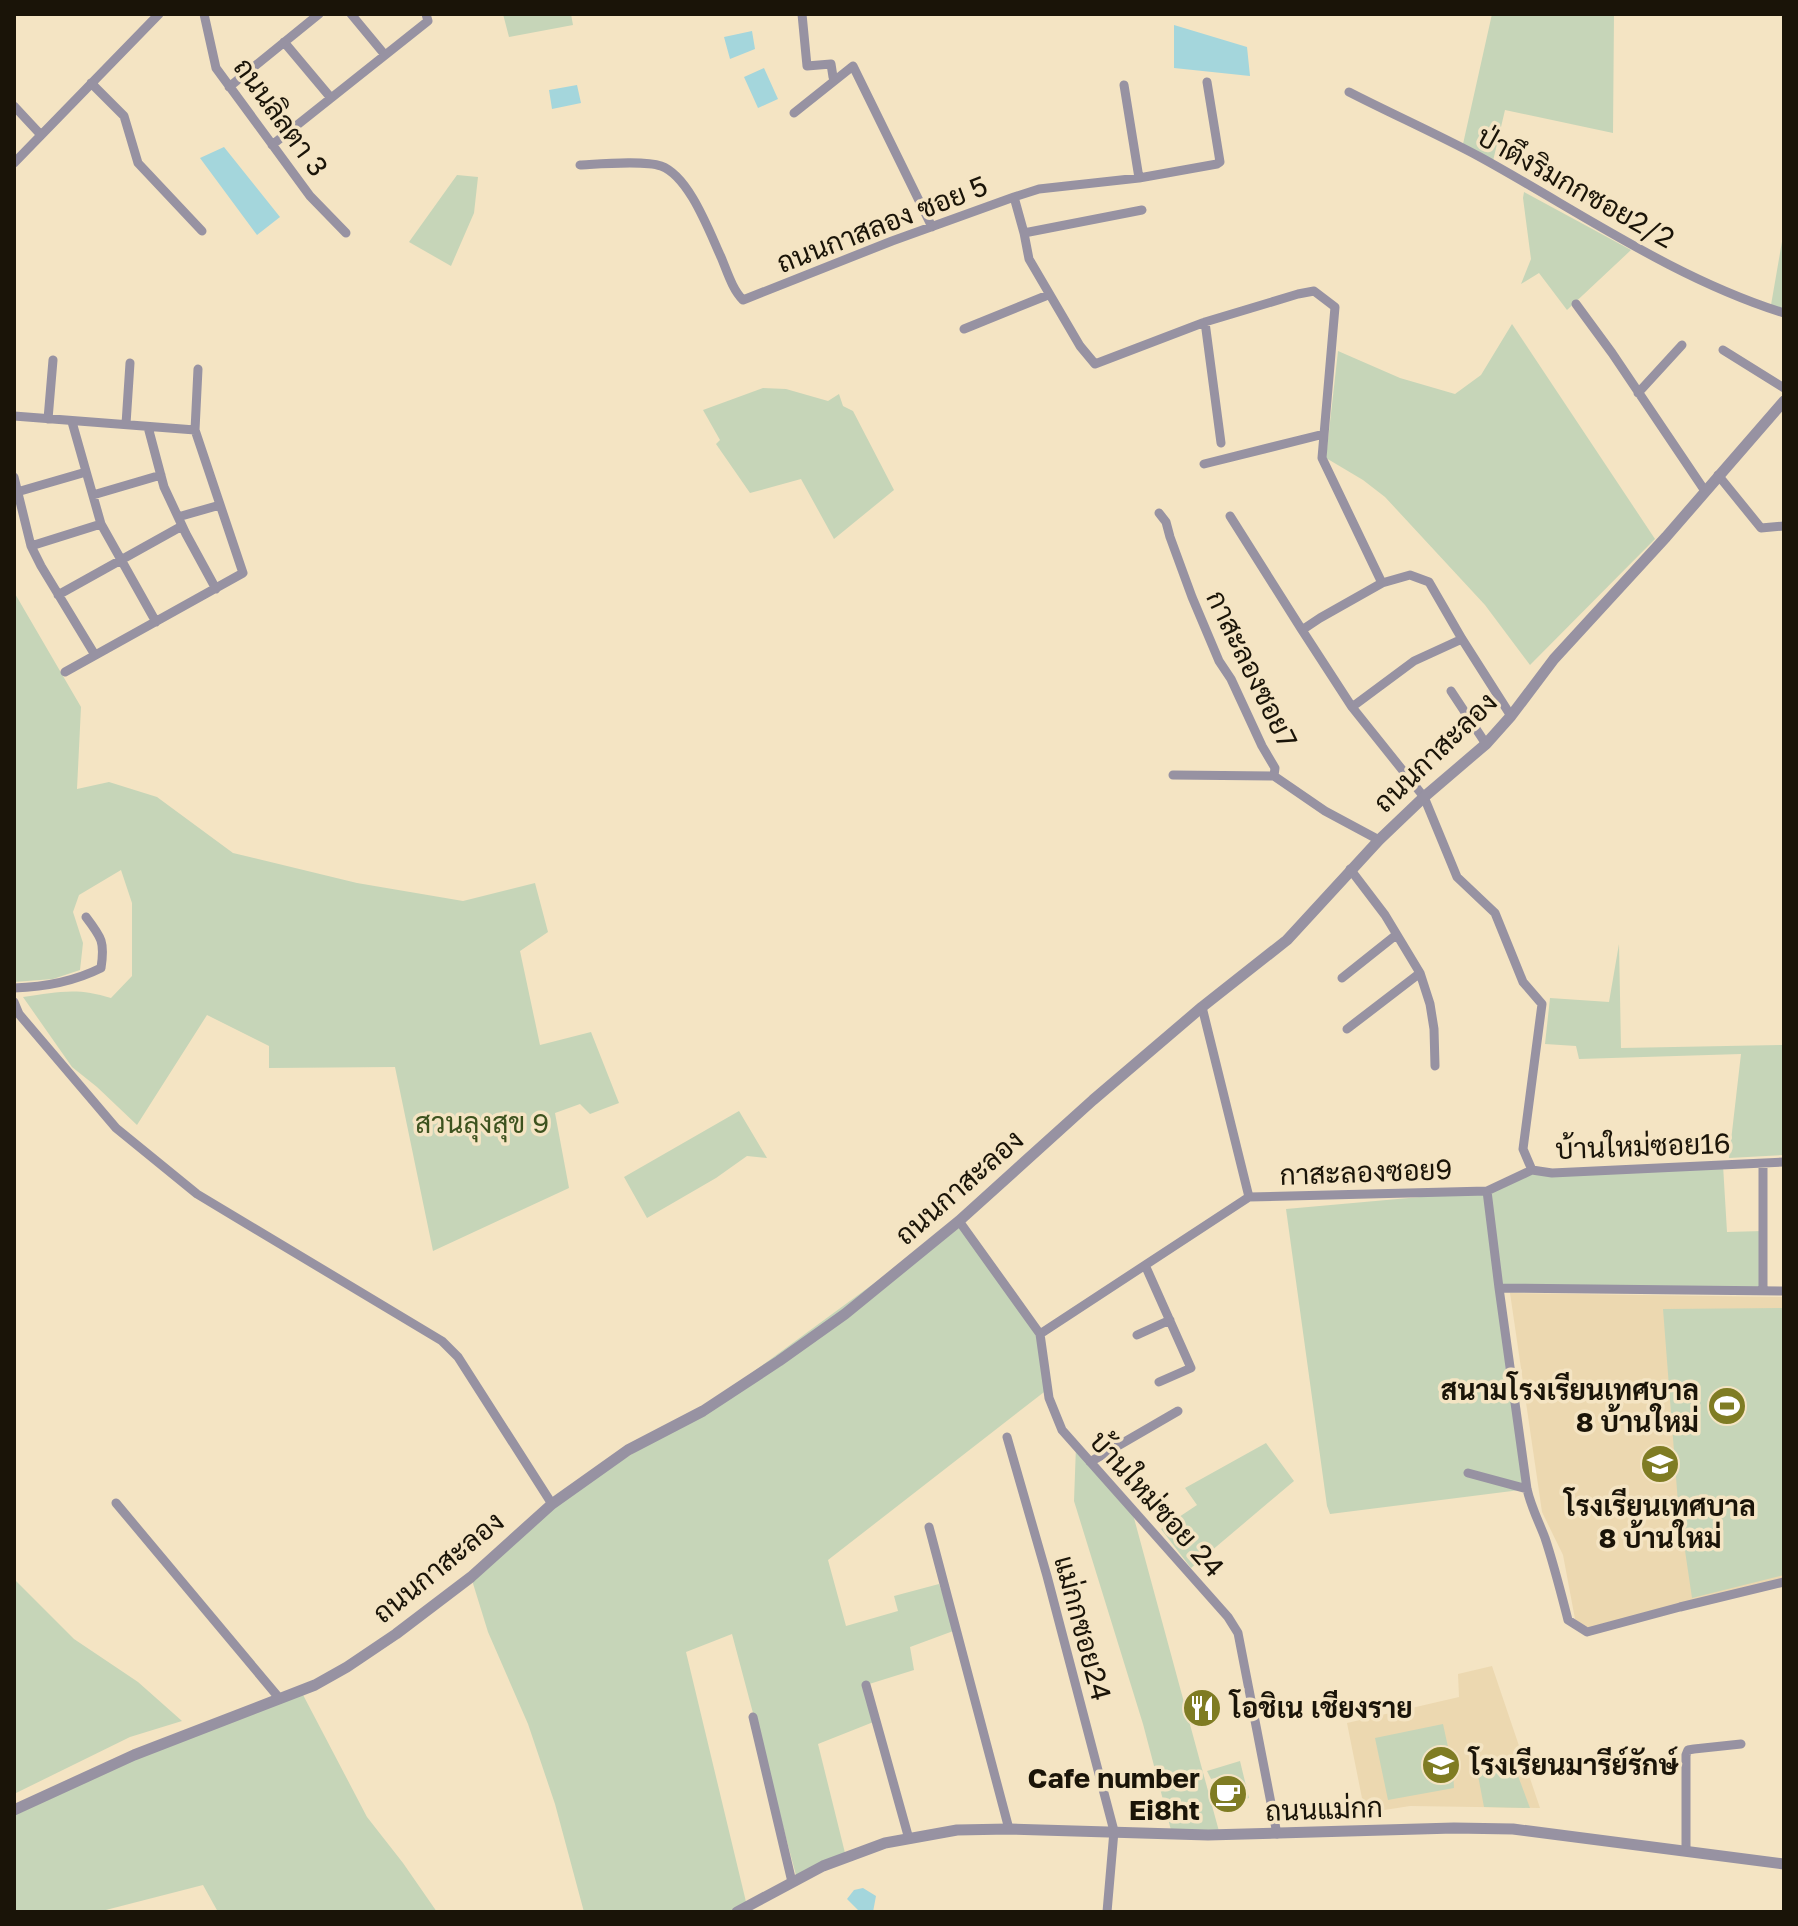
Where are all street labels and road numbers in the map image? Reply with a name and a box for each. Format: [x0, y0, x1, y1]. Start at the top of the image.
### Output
street label: ถนนลิลตา 3 [227, 51, 335, 182]
street label: ป่าตึงริมกกซอย2/2 [1472, 118, 1681, 254]
street label: ถนนกาสลอง ซอย 5 [772, 168, 992, 279]
street label: กาสะลองซอย7 [1200, 585, 1305, 753]
street label: ถนนกาสะลอง [1366, 685, 1503, 818]
street label: ถนนกาสะลอง [888, 1122, 1029, 1251]
street label: บ้านใหม่ซอย16 [1555, 1124, 1731, 1165]
street label: กาสะลองซอย9 [1279, 1152, 1453, 1191]
street label: บ้านใหม่ซอย 24 [1083, 1423, 1233, 1583]
street label: ถนนกาสะลอง [366, 1504, 510, 1629]
street label: แม่กกซอย24 [1048, 1552, 1119, 1704]
street label: ถนนแม่กก [1265, 1790, 1383, 1827]

